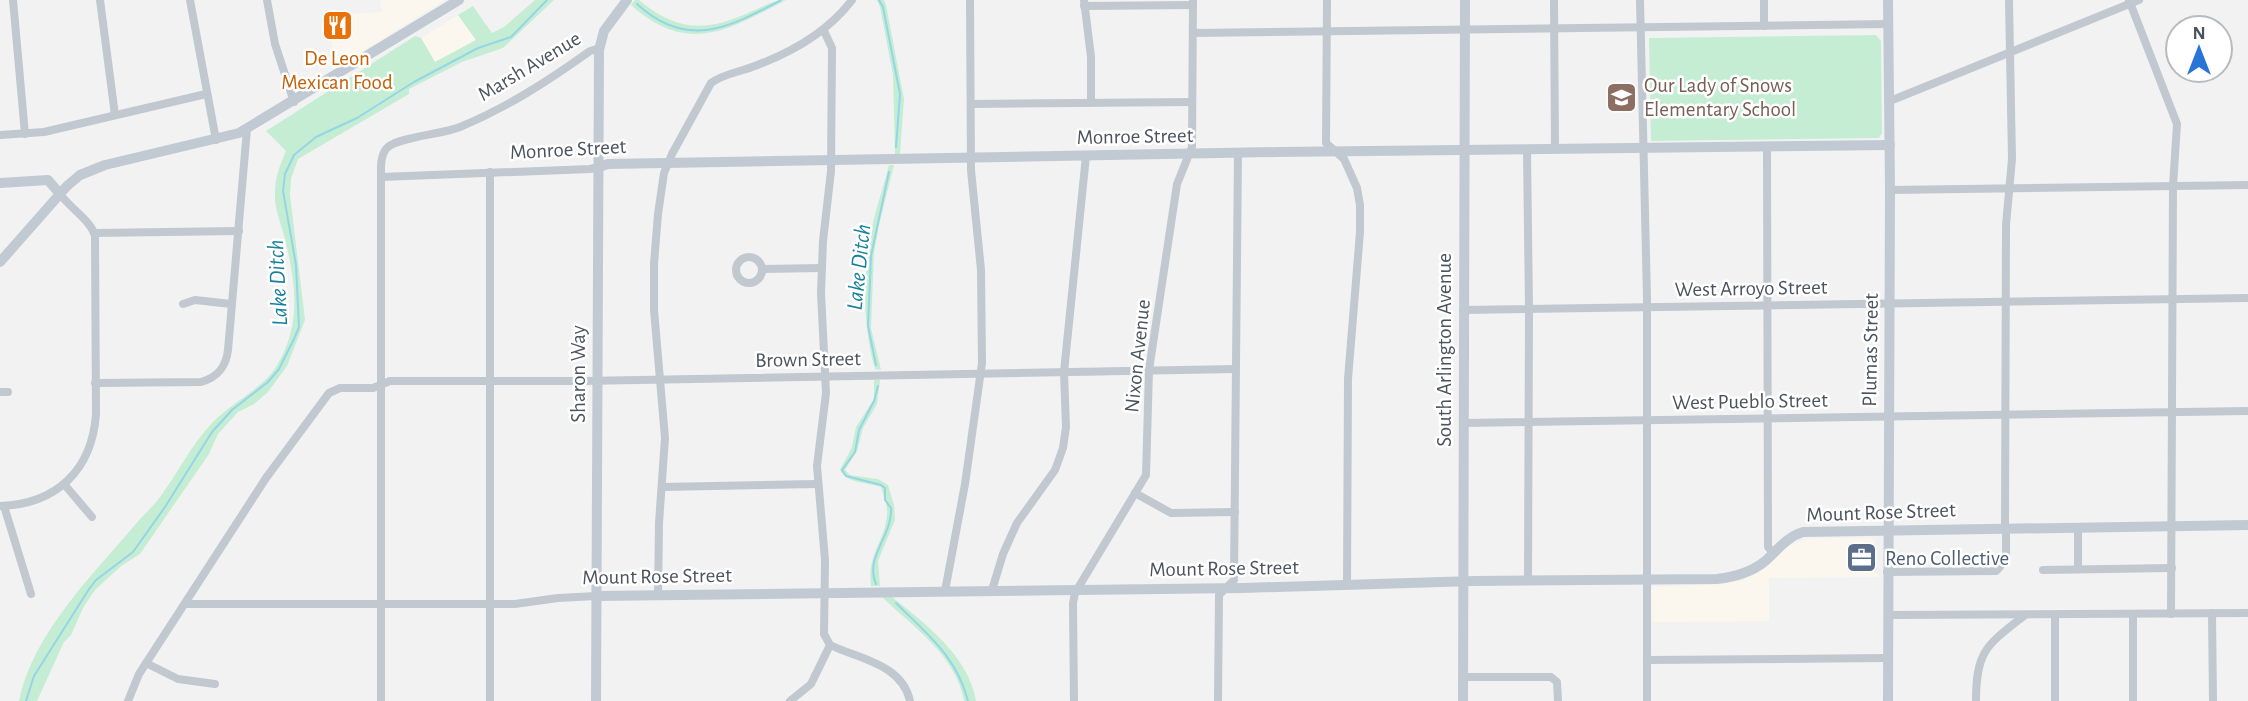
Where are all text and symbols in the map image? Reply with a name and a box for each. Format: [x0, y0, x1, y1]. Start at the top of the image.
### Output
restaurant icon: De Leon Mexican Food [320, 9, 354, 43]
north arrow [2164, 14, 2234, 84]
text: N [2192, 24, 2206, 43]
street label: Marsh Avenue [474, 28, 584, 105]
place label: De Leon Mexican Food [281, 48, 393, 93]
place label: Our Lady of Snows Elementary School [1644, 75, 1796, 120]
school or university icon: Our Lady of Snows Elementary School [1604, 80, 1638, 114]
street label: Monroe Street [1077, 125, 1194, 148]
street label: Monroe Street [509, 136, 627, 163]
water label: Lake Ditch [844, 223, 875, 311]
water label: Lake Ditch [265, 239, 292, 327]
street label: South Arlington Avenue [1434, 253, 1455, 447]
street label: West Arroyo Street [1674, 277, 1828, 300]
street label: Plumas Street [1859, 293, 1882, 407]
street label: Nixon Avenue [1121, 298, 1154, 414]
street label: Sharon Way [568, 325, 589, 423]
street label: Brown Street [755, 348, 861, 371]
street label: West Pueblo Street [1672, 390, 1828, 413]
street label: Mount Rose Street [1806, 499, 1956, 526]
office icon: Reno Collective [1845, 541, 1879, 575]
place label: Reno Collective [1885, 548, 2009, 569]
street label: Mount Rose Street [1149, 557, 1299, 580]
street label: Mount Rose Street [582, 565, 732, 588]

